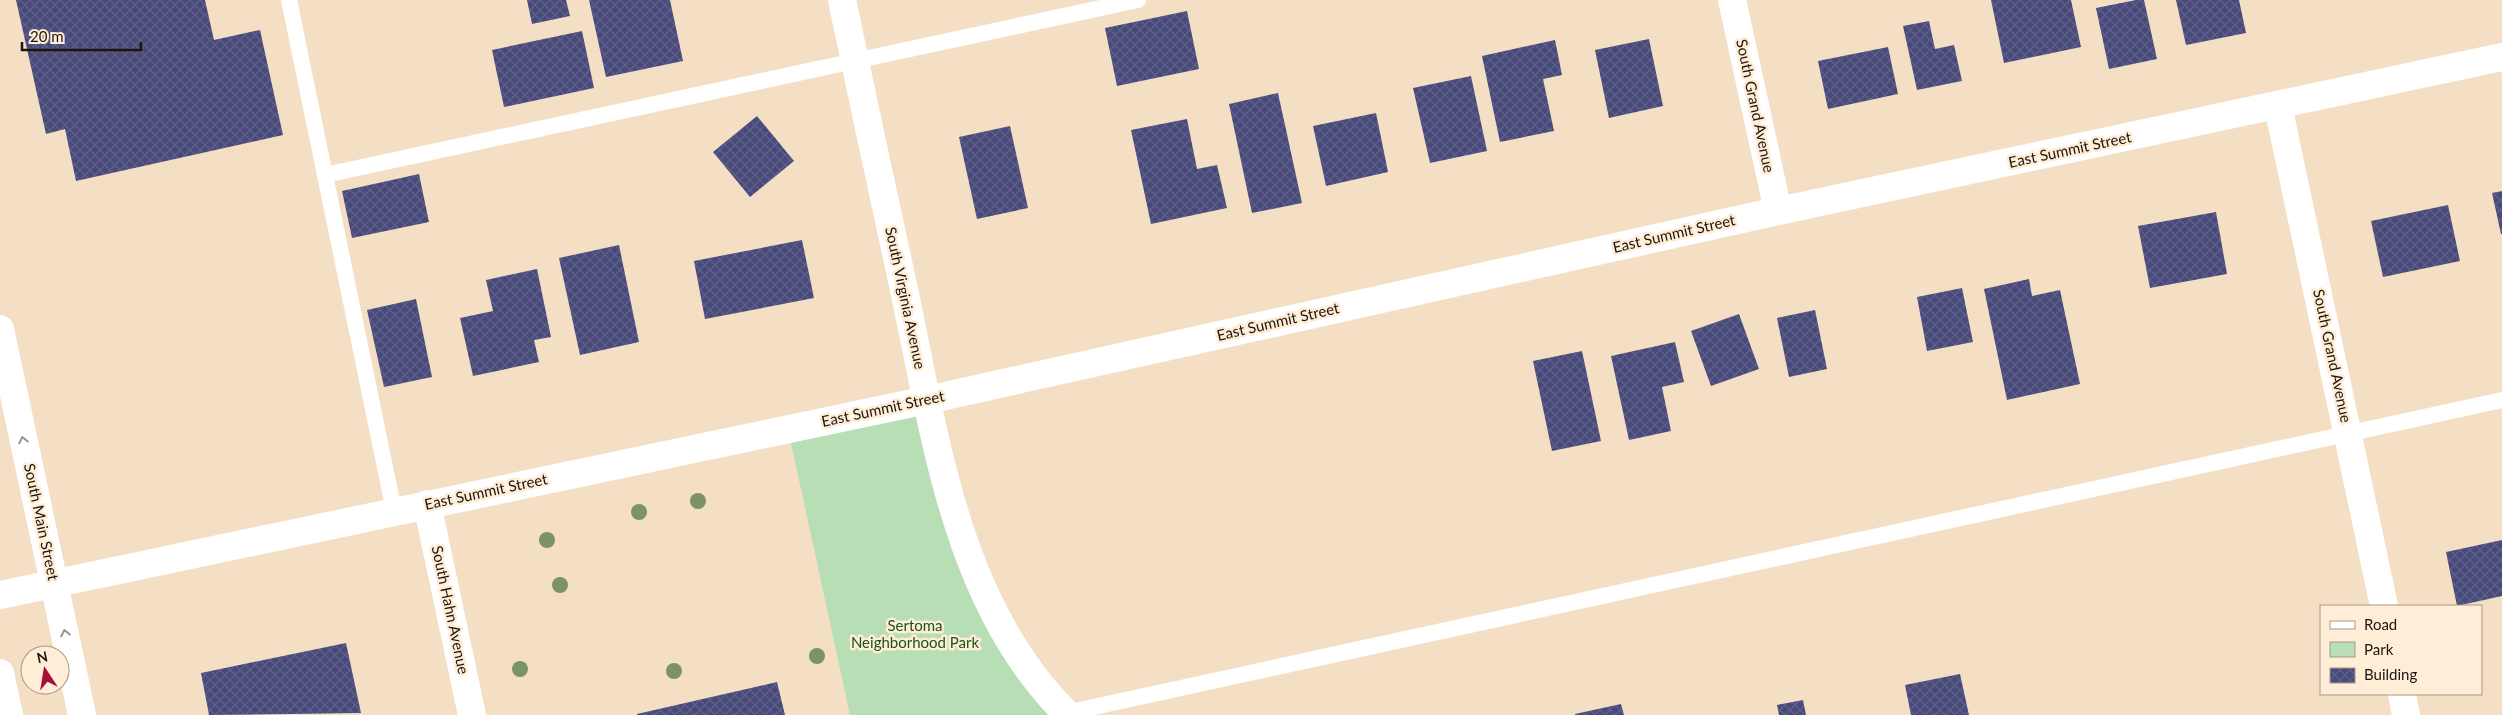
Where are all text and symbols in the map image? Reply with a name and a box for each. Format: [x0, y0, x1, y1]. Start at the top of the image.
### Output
scale bar [22, 20, 141, 52]
text: 20 m [30, 27, 64, 45]
street label: South Grand Avenue [1733, 37, 1779, 174]
street label: East Summit Street [2007, 127, 2133, 171]
street label: East Summit Street [1611, 210, 1737, 256]
street label: South Virginia Avenue [882, 225, 930, 371]
street label: South Grand Avenue [2310, 287, 2356, 424]
street label: East Summit Street [1215, 298, 1341, 344]
street label: East Summit Street [820, 386, 946, 430]
one-way arrow [19, 436, 29, 444]
street label: South Main Street [21, 462, 63, 582]
street label: East Summit Street [423, 469, 549, 513]
street label: South Hahn Avenue [429, 544, 473, 676]
legend [2320, 605, 2482, 695]
text: Road [2364, 615, 2397, 633]
park label: Sertoma Neighborhood Park [851, 616, 979, 651]
one-way arrow [60, 629, 70, 638]
text: Park [2364, 640, 2394, 658]
north arrow [20, 645, 70, 695]
text: N [35, 647, 49, 666]
text: Building [2364, 665, 2417, 683]

